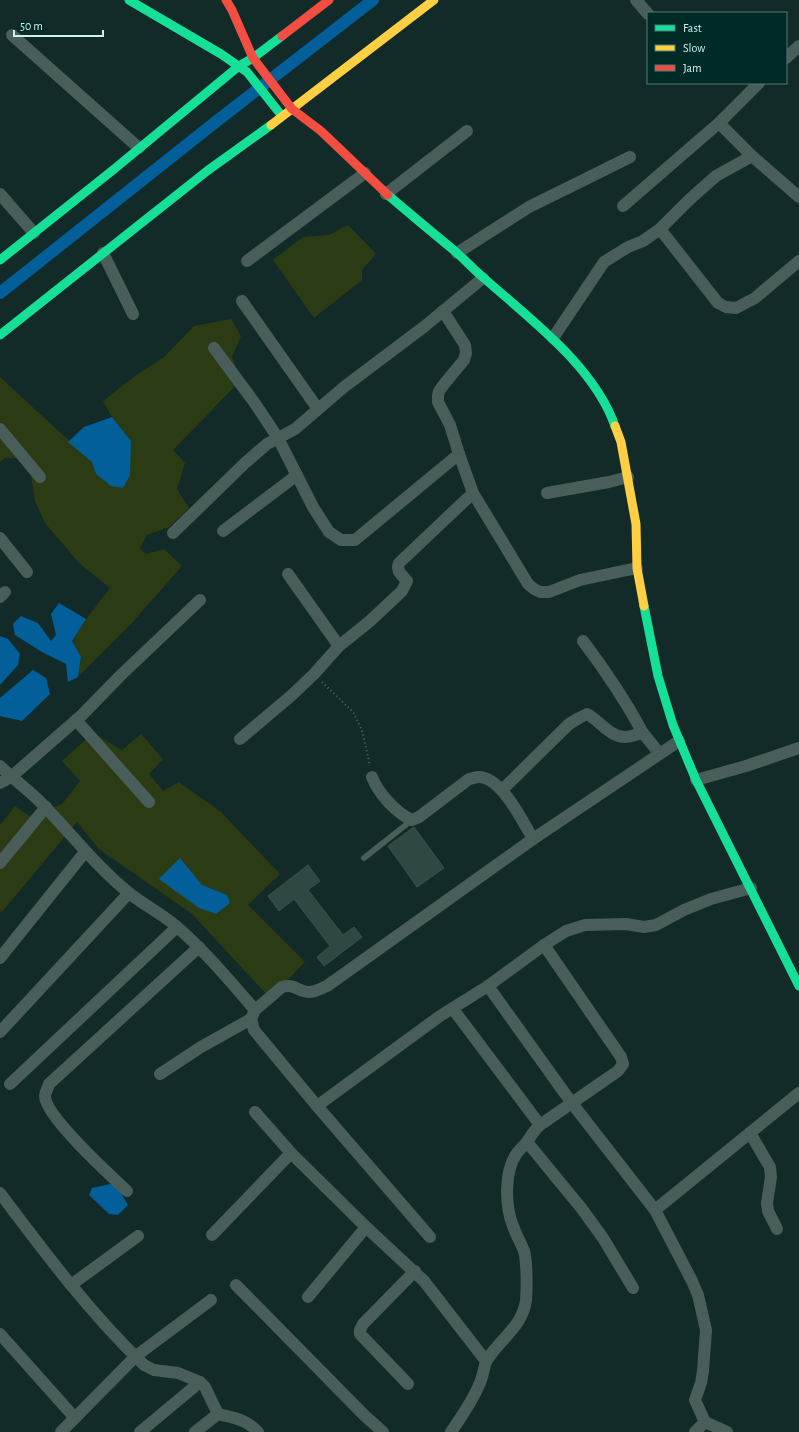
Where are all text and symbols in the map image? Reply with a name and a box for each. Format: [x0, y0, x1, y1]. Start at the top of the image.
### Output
scale bar [14, 12, 103, 38]
legend [647, 12, 787, 84]
text: 50 m [20, 20, 43, 32]
text: Fast [683, 22, 702, 34]
text: Slow [683, 42, 705, 54]
text: Jam [683, 62, 702, 74]

